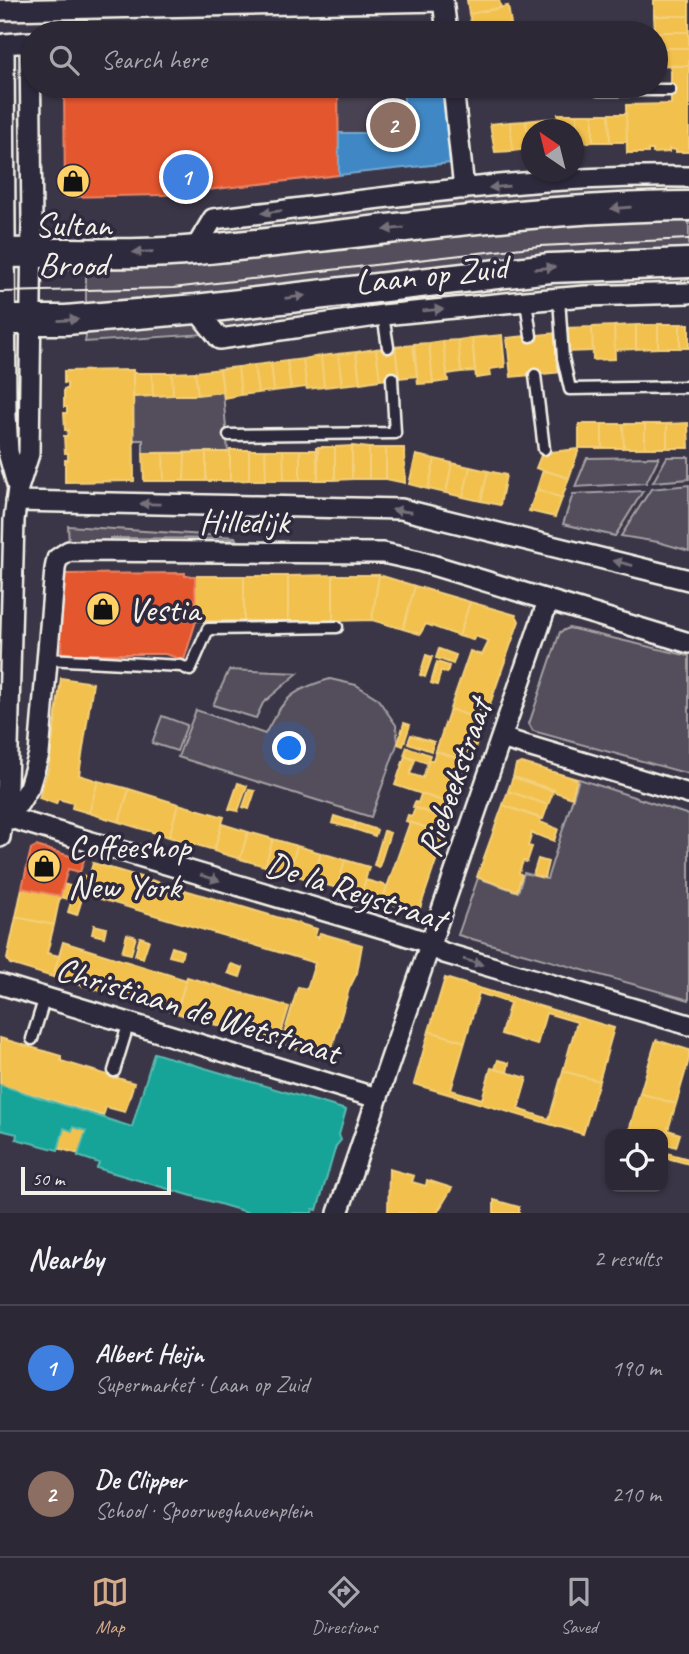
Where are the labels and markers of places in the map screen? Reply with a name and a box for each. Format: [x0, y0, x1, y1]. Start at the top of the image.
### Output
pin: 2 [370, 99, 416, 151]
pin: 1 [163, 151, 209, 203]
shop icon: Sultan Brood [54, 162, 92, 200]
place label: Sultan Brood [35, 202, 114, 287]
place label: Vestia [128, 587, 203, 632]
shop icon: Vestia [84, 590, 122, 628]
place label: Coffeeshop New York [68, 824, 193, 909]
shop icon: Coffeeshop New York [25, 847, 63, 885]

